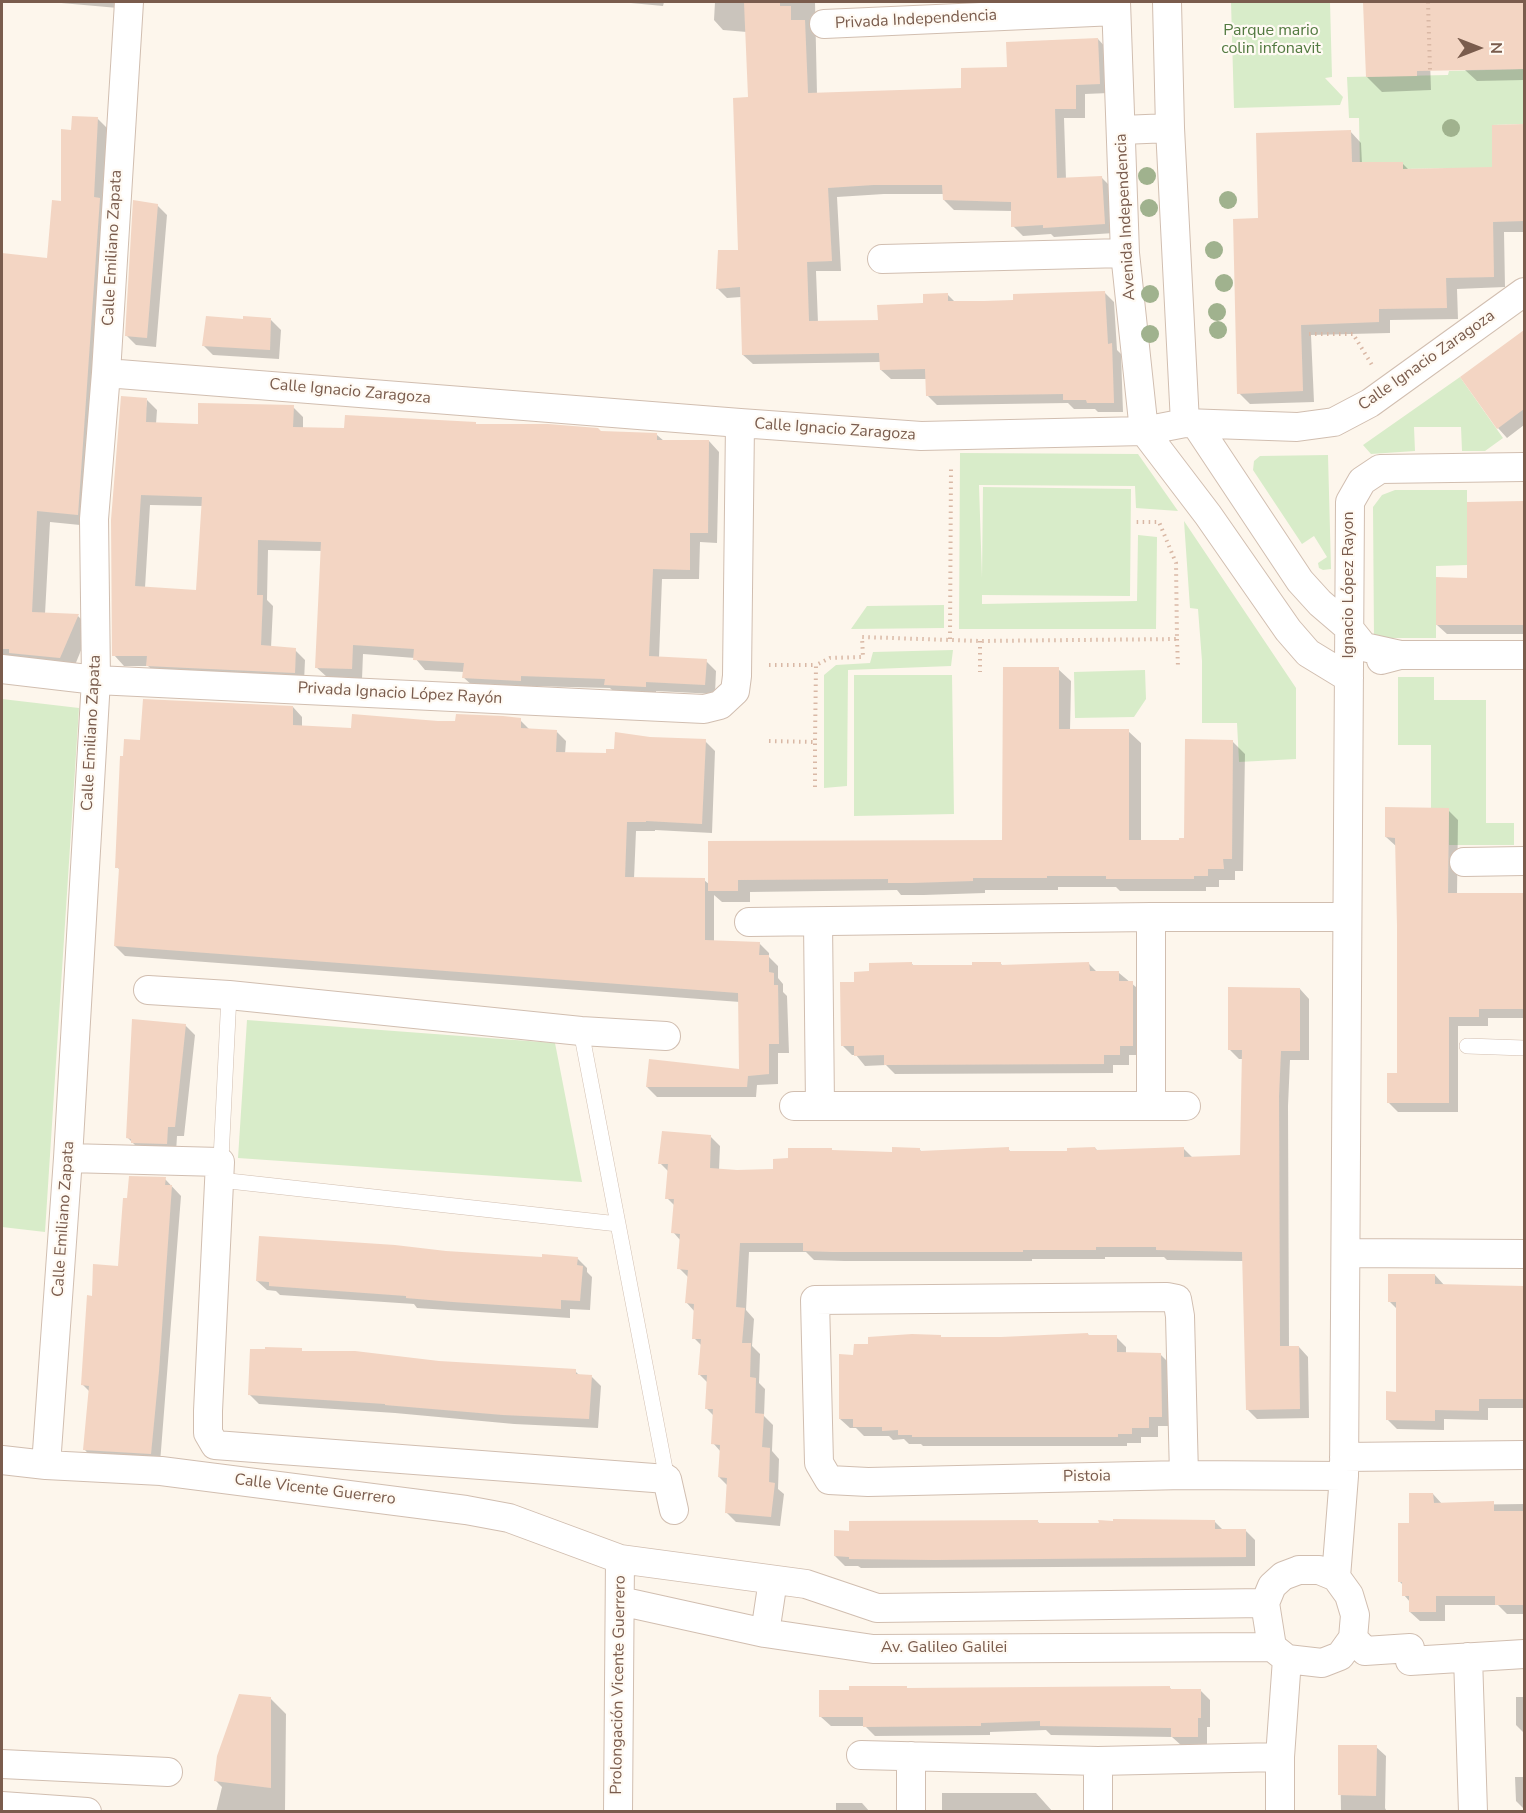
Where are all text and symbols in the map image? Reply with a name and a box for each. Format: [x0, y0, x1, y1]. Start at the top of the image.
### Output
street label: Privada Independencia [834, 6, 998, 34]
north arrow [1448, 18, 1508, 78]
park label: Parque mario colin infonavit [1221, 21, 1321, 59]
text: N [1485, 42, 1507, 54]
street label: Avenida Independencia [1112, 133, 1140, 301]
street label: Calle Emiliano Zapata [99, 169, 127, 327]
street label: Calle Ignacio Zaragoza [1355, 307, 1499, 415]
street label: Calle Ignacio Zaragoza [268, 375, 432, 409]
street label: Calle Ignacio Zaragoza [754, 415, 916, 445]
street label: Ignacio López Rayon [1339, 511, 1359, 659]
street label: Calle Emiliano Zapata [78, 654, 106, 812]
street label: Privada Ignacio López Rayón [297, 679, 503, 709]
street label: Calle Emiliano Zapata [49, 1140, 79, 1298]
street label: Pistoia [1063, 1467, 1111, 1487]
street label: Calle Vicente Guerrero [233, 1471, 397, 1509]
street label: Prolongación Vicente Guerrero [607, 1575, 631, 1795]
street label: Av. Galileo Galilei [881, 1638, 1007, 1658]

